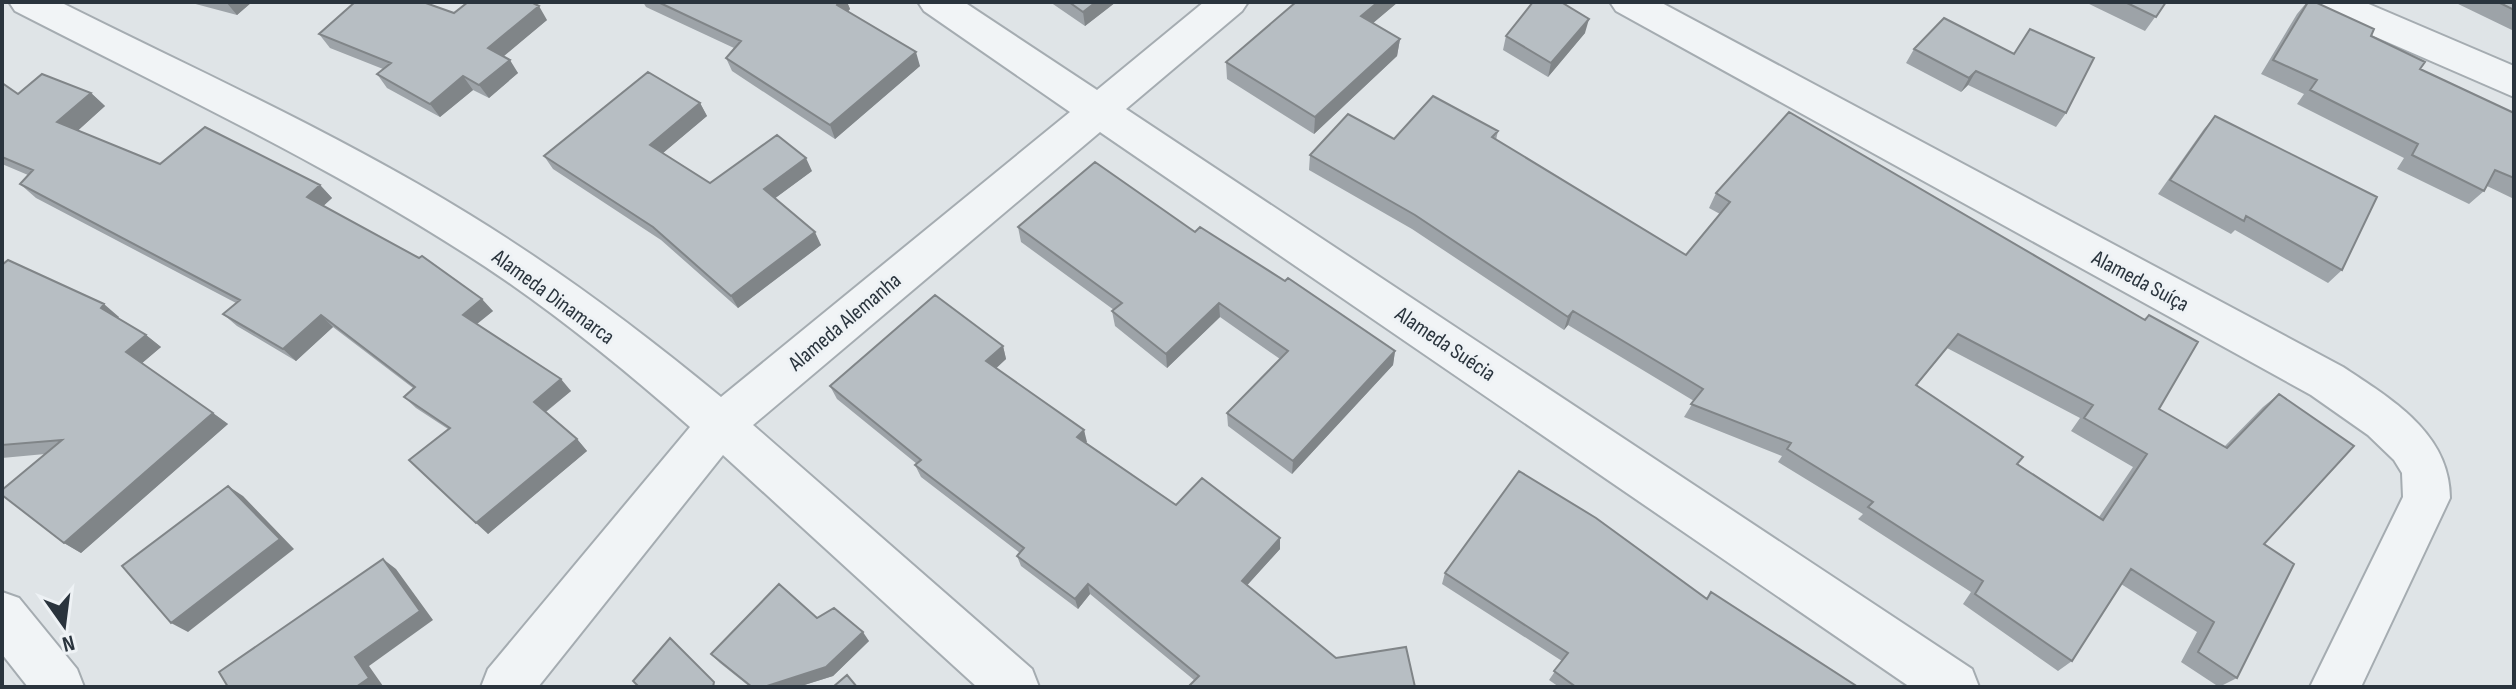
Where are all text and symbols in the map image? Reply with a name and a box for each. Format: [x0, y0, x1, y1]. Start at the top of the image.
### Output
street label: Alameda Dinamarca [486, 243, 620, 351]
street label: Alameda Suíça [2086, 244, 2193, 318]
street label: Alameda Alemanha [782, 267, 907, 378]
street label: Alameda Suécia [1389, 300, 1500, 388]
north arrow [24, 585, 104, 665]
text: N [60, 628, 77, 657]

